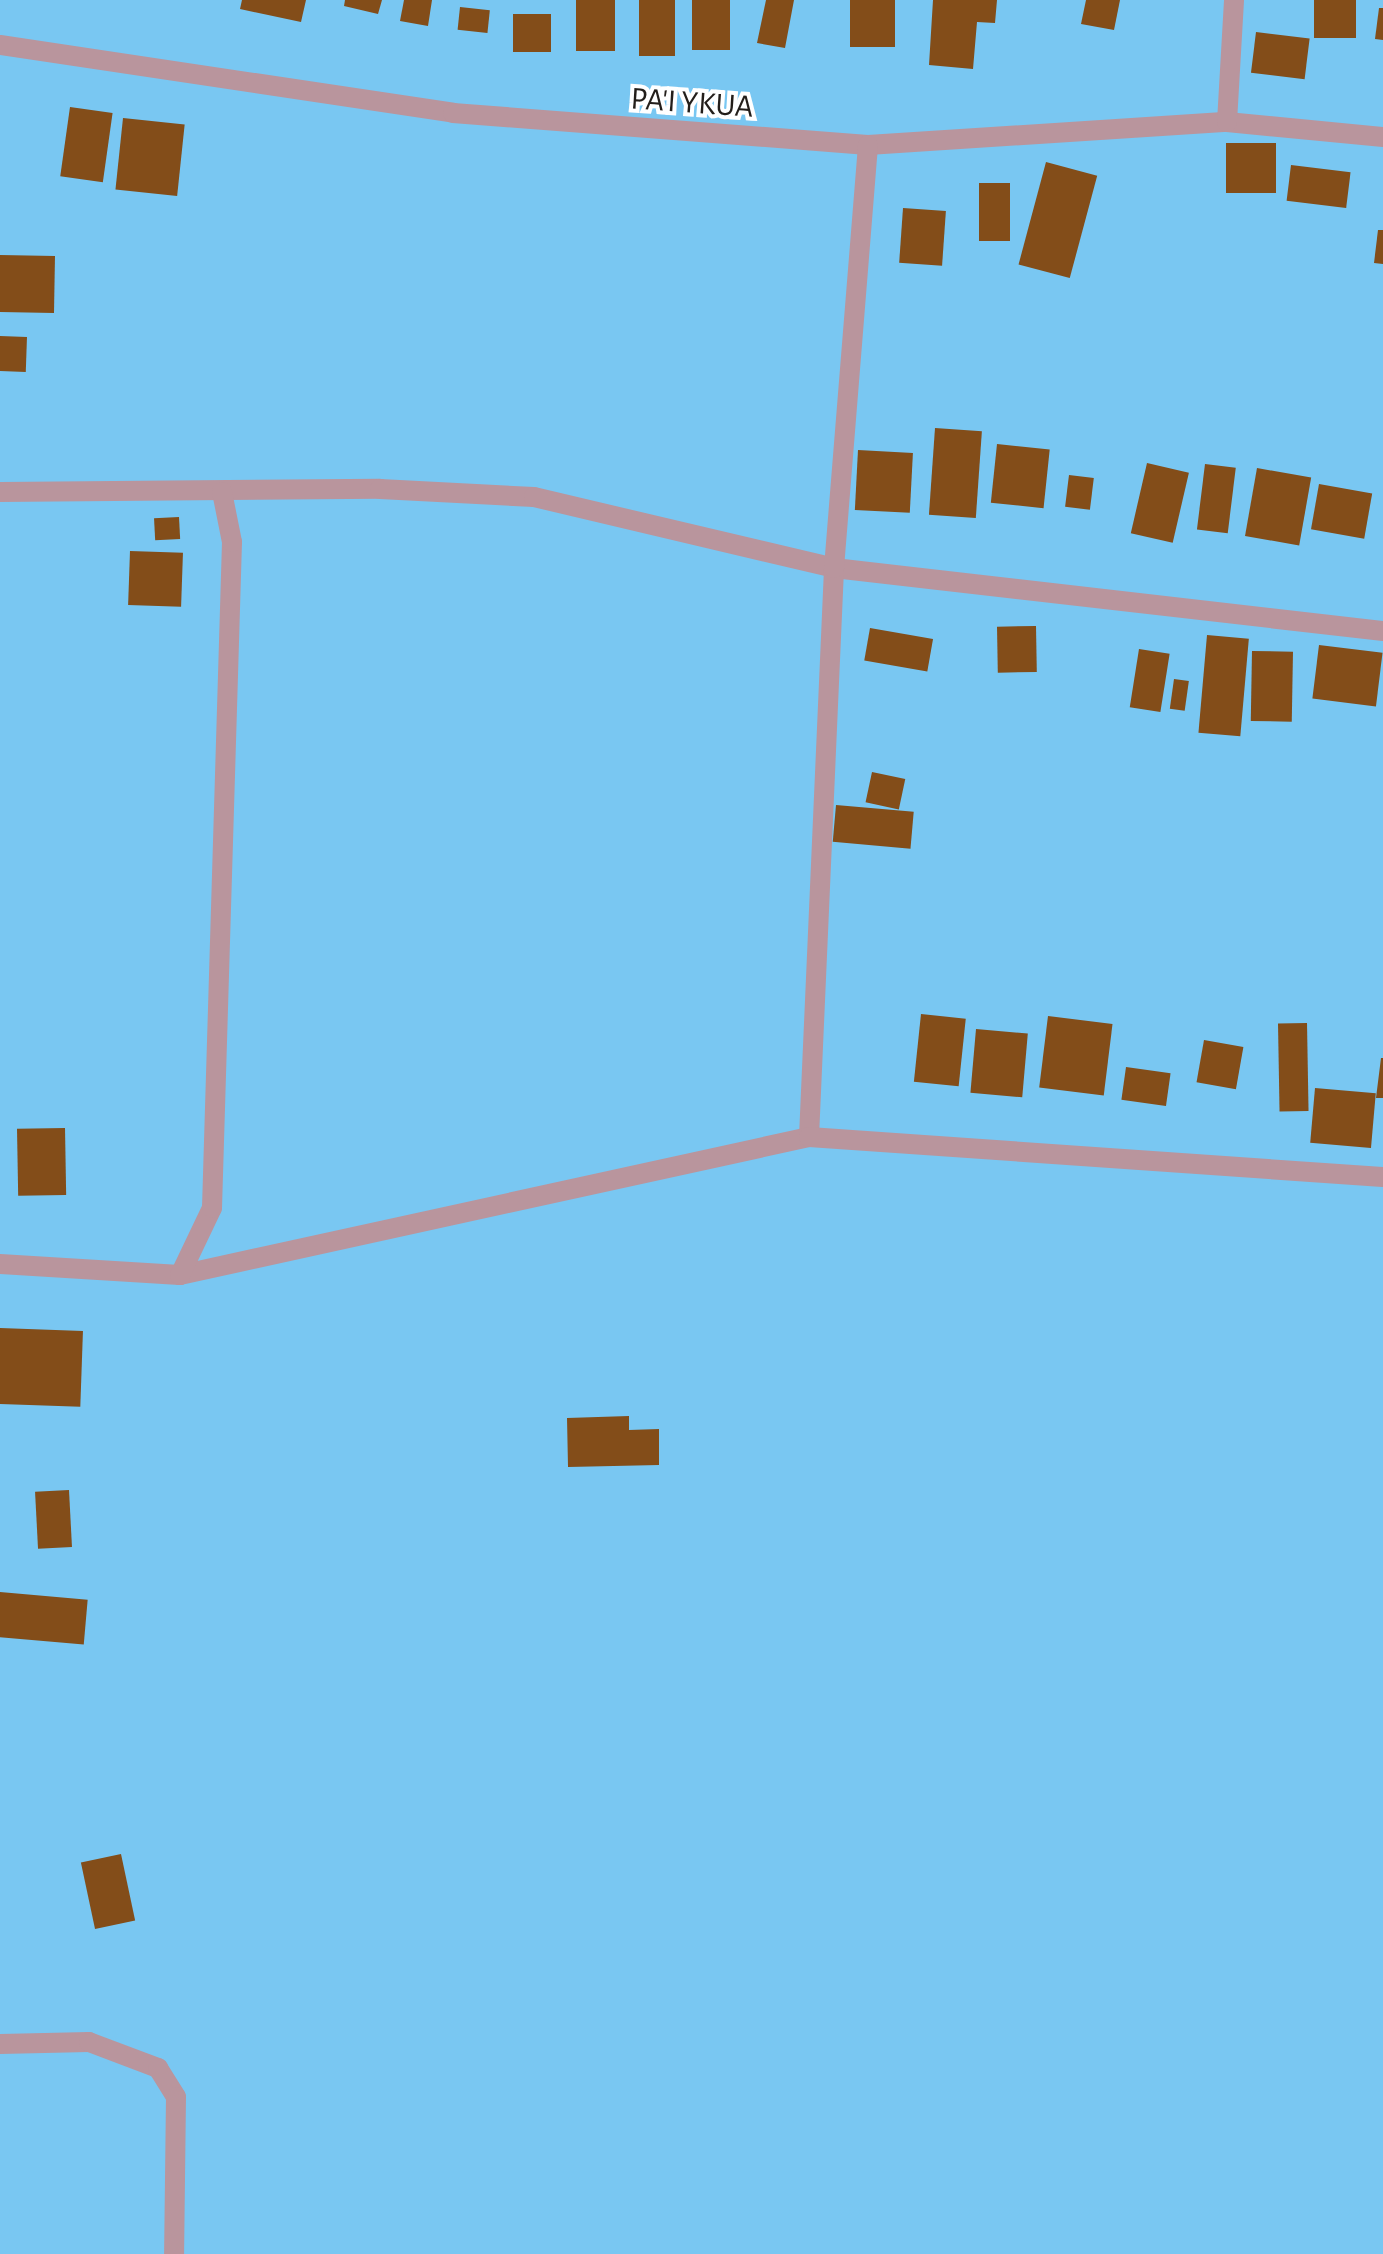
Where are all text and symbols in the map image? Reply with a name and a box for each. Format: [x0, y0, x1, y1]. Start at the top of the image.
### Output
street label: PA'I YKUA [629, 80, 755, 126]

